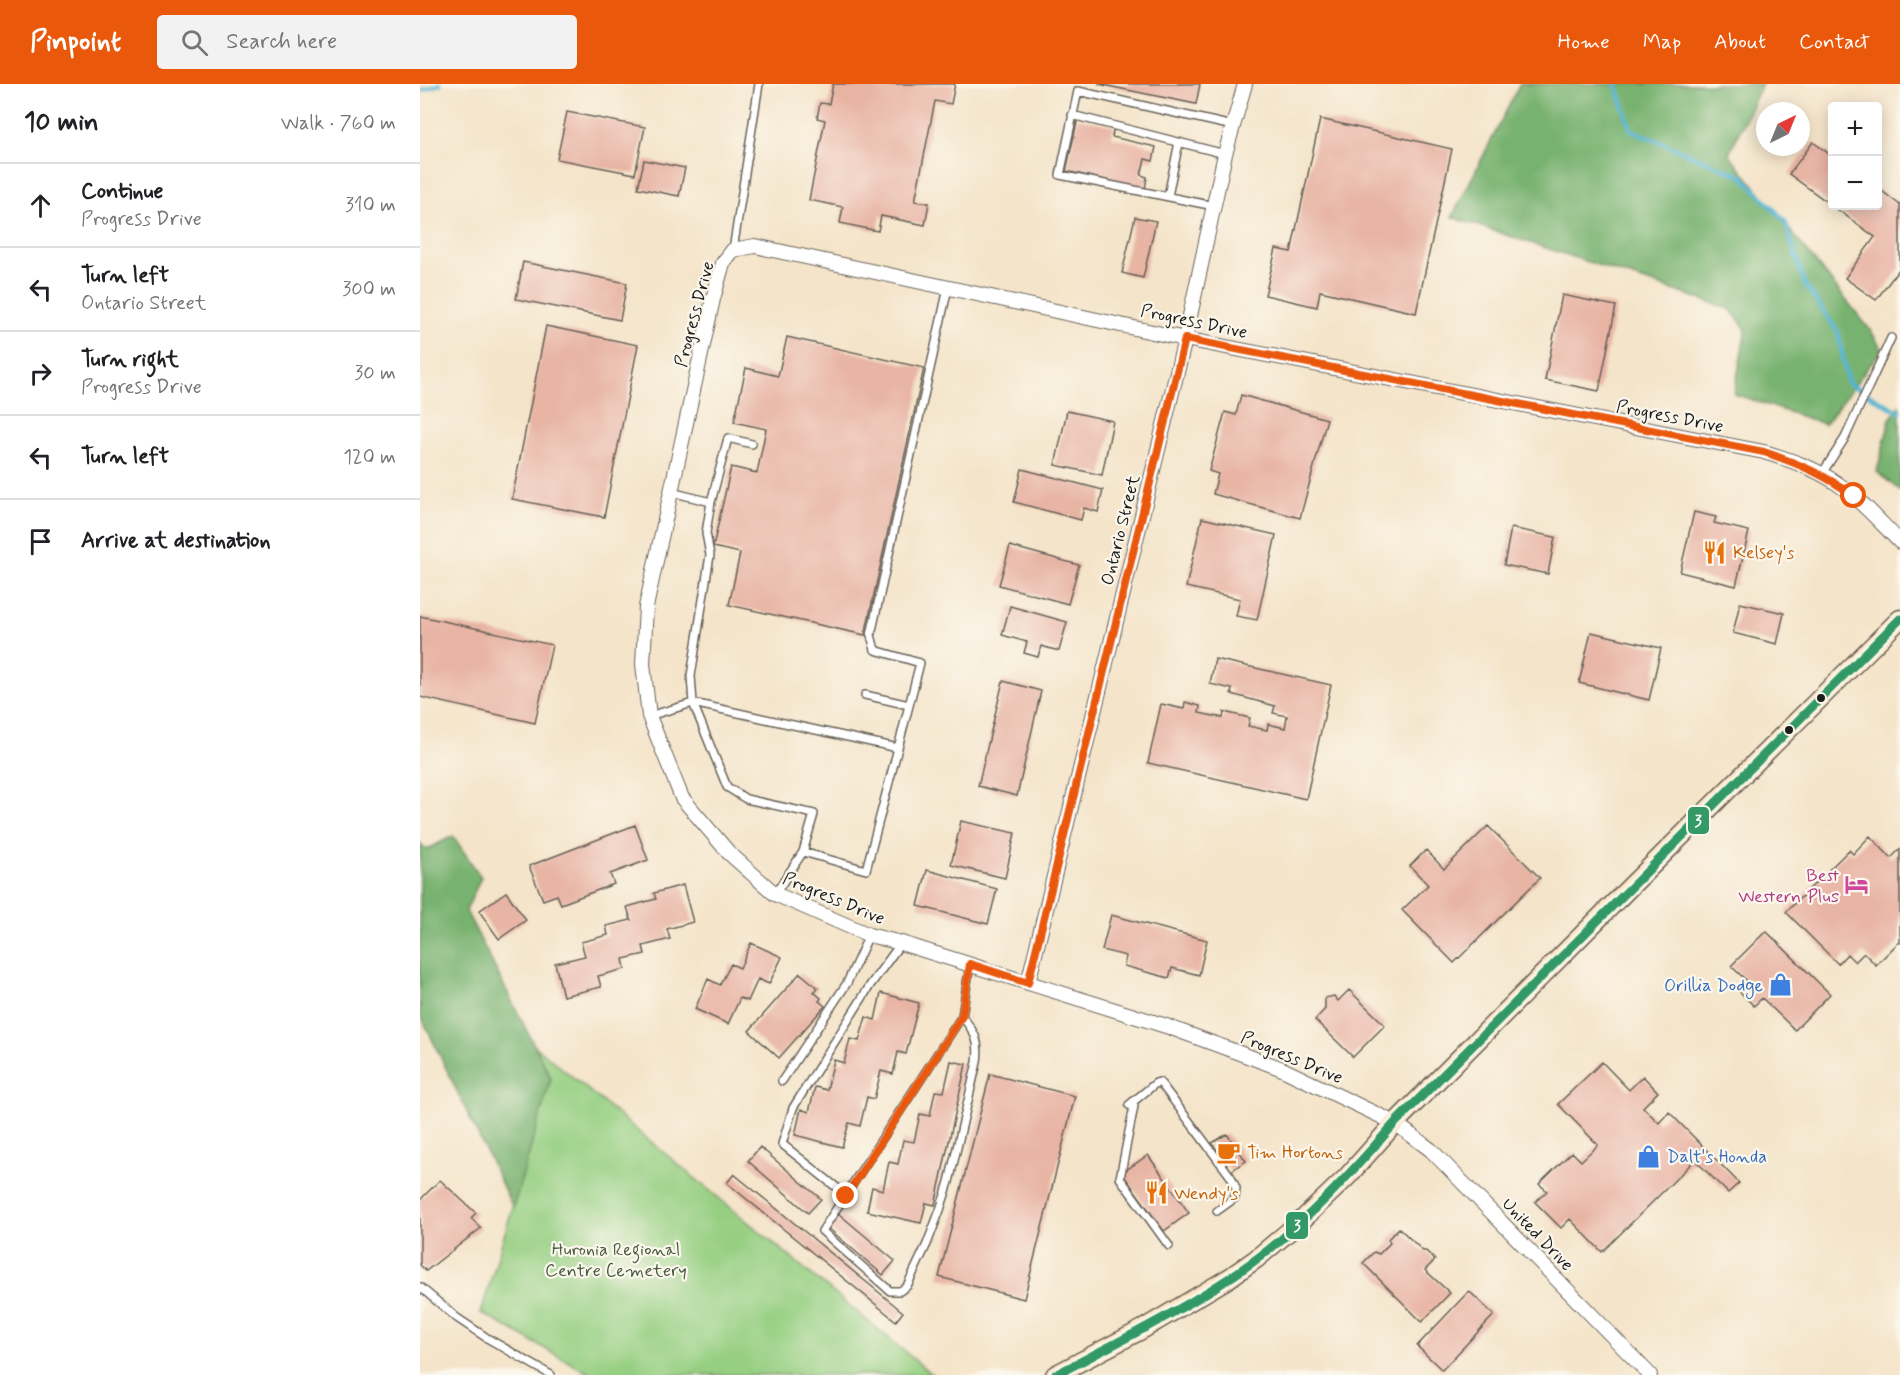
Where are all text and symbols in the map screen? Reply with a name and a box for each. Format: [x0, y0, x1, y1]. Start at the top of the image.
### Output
search box [157, 15, 577, 69]
text: Pinpoint [30, 24, 121, 61]
icon: search [178, 26, 211, 59]
text: Search here [226, 28, 337, 56]
text: Home [1558, 28, 1610, 56]
text: Map [1643, 28, 1681, 56]
text: About [1714, 28, 1766, 56]
text: Contact [1799, 28, 1870, 56]
north arrow [1756, 102, 1810, 156]
map controls [1828, 102, 1882, 210]
button: + [1828, 102, 1882, 156]
text: 10 min [24, 106, 99, 140]
text: Walk · 760 m [281, 110, 396, 137]
button: − [1828, 156, 1882, 210]
text: Continue [81, 178, 163, 206]
icon: ahead [24, 189, 57, 222]
text: 310 m [345, 192, 396, 219]
text: Progress Drive [81, 206, 202, 233]
street label: Progress Drive [669, 259, 721, 370]
text: Turn left [81, 262, 169, 290]
icon: left [24, 273, 57, 306]
text: 300 m [342, 276, 396, 303]
text: Ontario Street [81, 290, 207, 317]
street label: Progress Drive [1138, 299, 1249, 345]
text: Turn right [81, 346, 179, 374]
icon: right [24, 357, 57, 390]
text: 30 m [354, 360, 396, 387]
text: Progress Drive [81, 374, 202, 401]
street label: Progress Drive [1614, 395, 1725, 439]
icon: left [24, 441, 57, 474]
text: Turn left [81, 443, 169, 471]
text: 120 m [343, 444, 396, 471]
street label: Ontario Street [1096, 472, 1146, 588]
route start [1840, 482, 1866, 508]
icon: arrive [24, 525, 57, 558]
text: Arrive at destination [81, 527, 271, 555]
restaurant icon: Kelsey's [1702, 539, 1728, 565]
place label: Kelsey's [1733, 541, 1795, 565]
unlabelled marker [1815, 692, 1827, 704]
unlabelled marker [1783, 724, 1795, 736]
line badge: 3 [1687, 806, 1710, 835]
text: 3 [1694, 811, 1702, 832]
place label: Best Western Plus [1738, 864, 1840, 909]
street label: Progress Drive [779, 867, 888, 931]
hotel icon: Best Western Plus [1844, 872, 1870, 898]
shop icon: Orillia Dodge [1768, 972, 1794, 998]
place label: Orillia Dodge [1664, 974, 1763, 999]
street label: Progress Drive [1237, 1026, 1346, 1090]
cafe icon: Tim Hortons [1216, 1139, 1242, 1165]
place label: Tim Hortons [1247, 1141, 1343, 1165]
shop icon: Dalt's Honda [1636, 1143, 1662, 1169]
place label: Dalt's Honda [1667, 1145, 1767, 1169]
restaurant icon: Wendy's [1143, 1180, 1169, 1206]
route end [832, 1182, 858, 1208]
place label: Wendy's [1174, 1182, 1238, 1206]
street label: United Drive [1496, 1193, 1578, 1277]
line badge: 3 [1285, 1211, 1309, 1240]
text: 3 [1293, 1216, 1301, 1237]
park label: Huronia Regional Centre Cemetery [545, 1238, 687, 1283]

